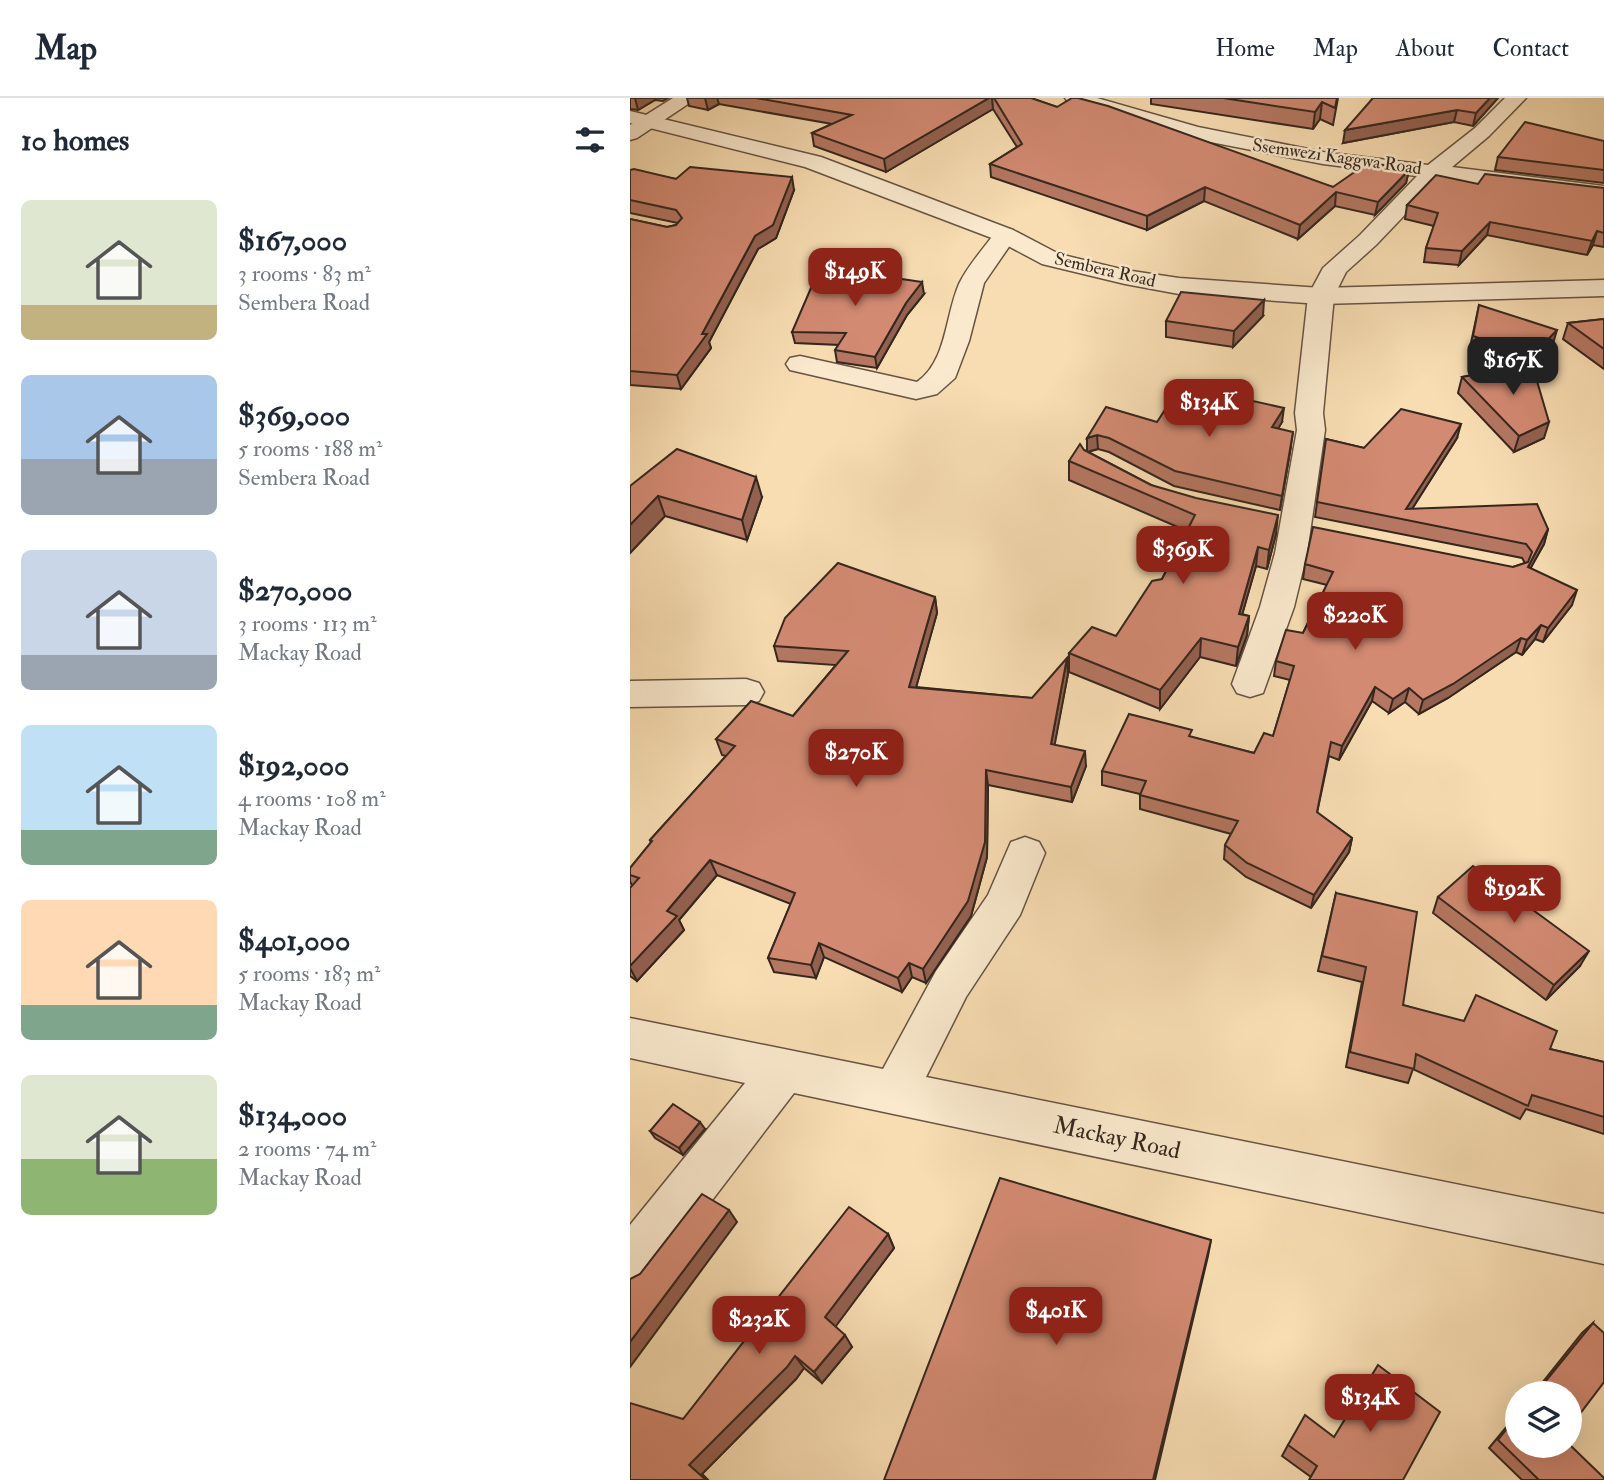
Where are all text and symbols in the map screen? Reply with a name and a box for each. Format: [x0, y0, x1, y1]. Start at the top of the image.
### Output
text: Map [35, 28, 97, 69]
text: Home [1215, 33, 1275, 64]
text: Map [1313, 33, 1358, 64]
text: About [1396, 33, 1455, 64]
text: Contact [1493, 33, 1569, 64]
icon: filters [571, 121, 609, 159]
text: 10 homes [21, 122, 129, 159]
street label: Ssemwezi Kaggwa Road [1251, 134, 1423, 180]
text: $167,000 [238, 222, 347, 259]
icon: home [77, 228, 161, 312]
street label: Sembera Road [1052, 247, 1158, 293]
pin: $149K [806, 248, 904, 308]
text: $149K [824, 256, 886, 285]
text: 3 rooms · 83 m² [238, 259, 371, 288]
text: Sembera Road [238, 288, 370, 317]
pin: $167K [1464, 338, 1562, 397]
text: $167K [1483, 345, 1543, 374]
pin: $134K [1160, 380, 1258, 439]
text: $134K [1180, 387, 1238, 416]
text: $369,000 [238, 397, 350, 434]
icon: home [77, 403, 161, 487]
text: 5 rooms · 188 m² [238, 434, 382, 463]
text: Sembera Road [238, 463, 370, 492]
pin: $369K [1134, 526, 1232, 586]
text: $369K [1152, 534, 1214, 563]
text: $270,000 [238, 572, 352, 609]
icon: home [77, 578, 161, 662]
pin: $220K [1306, 592, 1404, 652]
text: $220K [1323, 600, 1387, 629]
text: 3 rooms · 113 m² [238, 609, 377, 638]
text: Mackay Road [238, 638, 362, 667]
pin: $270K [807, 730, 905, 789]
text: $270K [825, 737, 887, 766]
text: $192,000 [238, 747, 349, 784]
icon: home [77, 753, 161, 837]
text: 4 rooms · 108 m² [238, 784, 386, 813]
text: Mackay Road [238, 813, 362, 842]
pin: $192K [1465, 866, 1563, 925]
text: $192K [1484, 873, 1544, 902]
text: $401,000 [238, 922, 350, 959]
icon: home [77, 928, 161, 1012]
text: 5 rooms · 183 m² [238, 959, 381, 988]
text: Mackay Road [238, 988, 362, 1017]
text: $134,000 [238, 1097, 347, 1134]
icon: home [77, 1103, 161, 1187]
street label: Mackay Road [1051, 1109, 1184, 1167]
text: 2 rooms · 74 m² [238, 1134, 377, 1163]
text: Mackay Road [238, 1163, 362, 1192]
pin: $401K [1007, 1288, 1105, 1347]
text: $401K [1025, 1295, 1087, 1324]
pin: $232K [710, 1296, 808, 1356]
text: $232K [728, 1304, 790, 1333]
pin: $134K [1321, 1374, 1419, 1434]
map controls [1505, 1381, 1582, 1458]
button: layers [1505, 1381, 1582, 1458]
text: $134K [1341, 1382, 1399, 1411]

